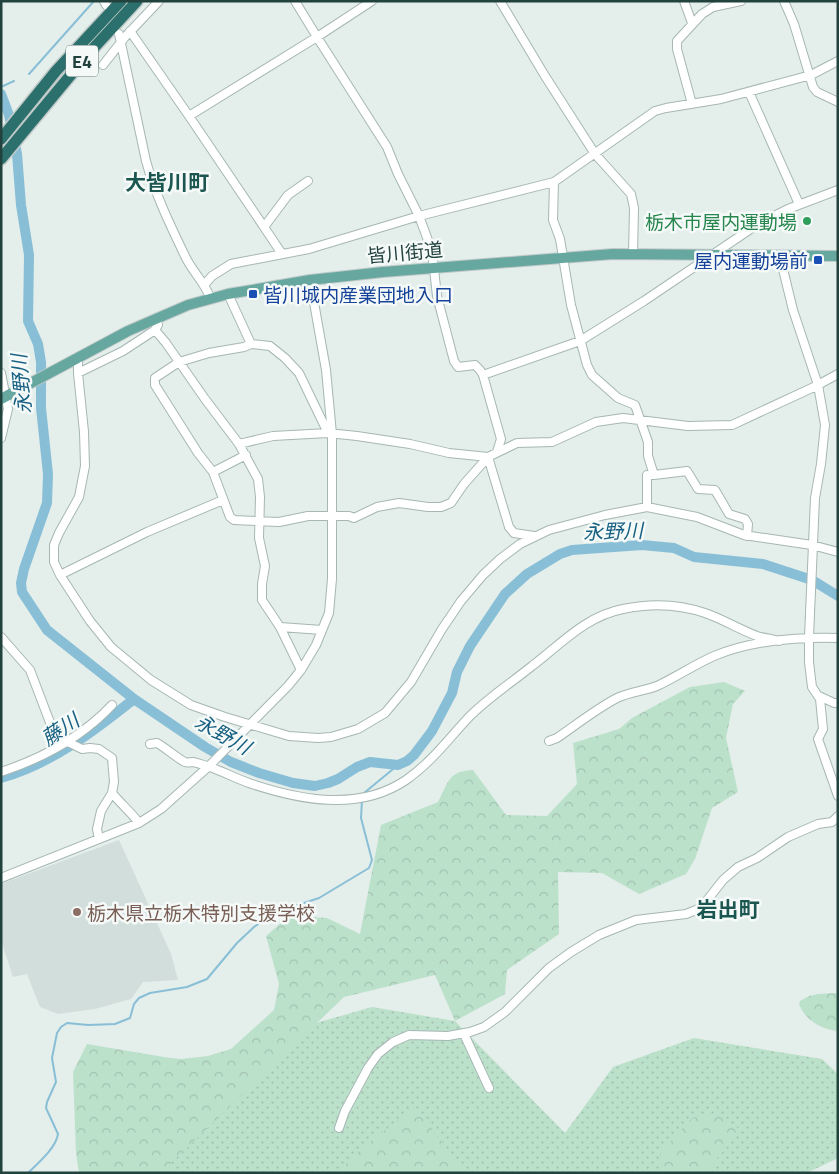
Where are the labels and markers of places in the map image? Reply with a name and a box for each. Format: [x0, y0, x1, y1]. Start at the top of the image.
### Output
place label: 栃木市屋内運動場 [645, 207, 797, 236]
marker: 栃木市屋内運動場 [801, 215, 813, 227]
place label: 屋内運動場前 [694, 246, 808, 275]
marker: 屋内運動場前 [812, 254, 824, 266]
place label: 皆川城内産業団地入口 [263, 280, 453, 309]
marker: 皆川城内産業団地入口 [247, 288, 259, 300]
place label: 栃木県立栃木特別支援学校 [87, 898, 315, 927]
marker: 栃木県立栃木特別支援学校 [71, 906, 83, 918]

